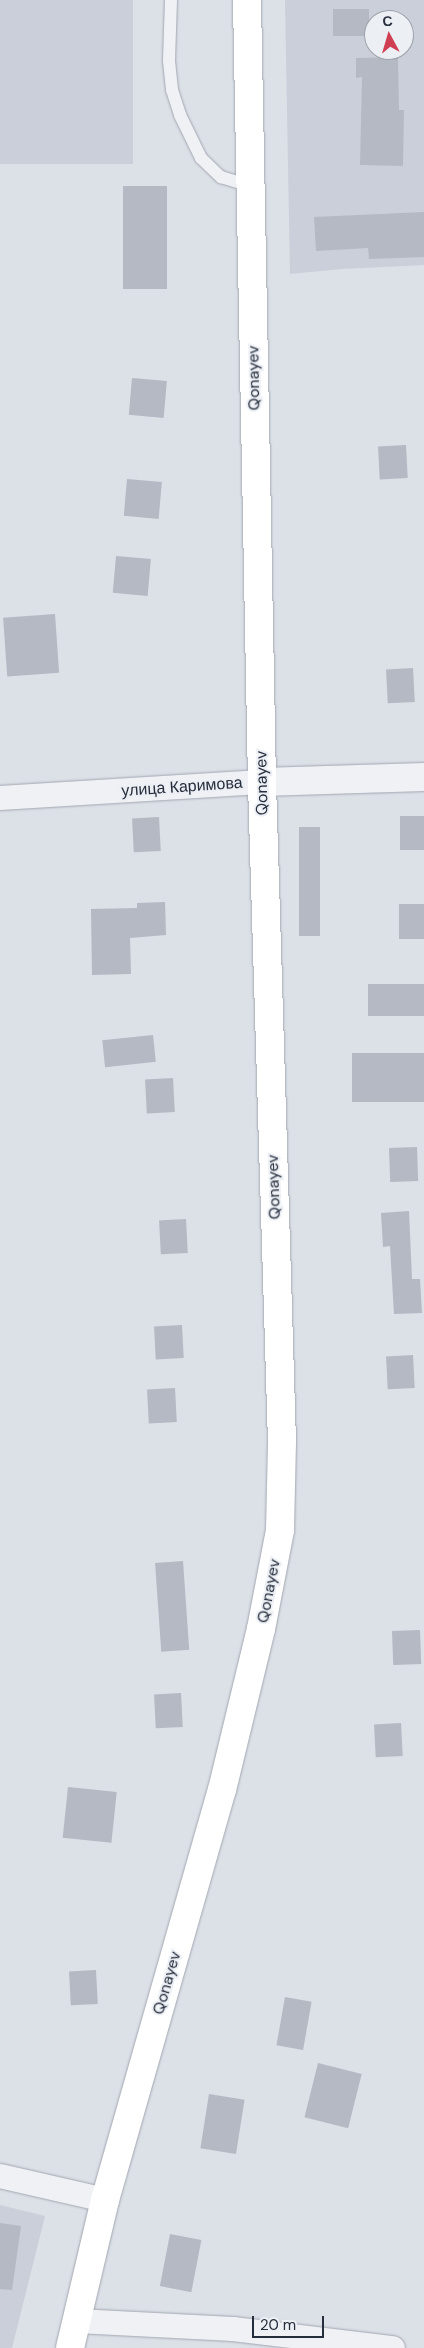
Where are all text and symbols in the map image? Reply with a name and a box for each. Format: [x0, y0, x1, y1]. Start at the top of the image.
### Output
north arrow [364, 10, 414, 60]
text: С [382, 12, 394, 31]
street label: Qonayev [244, 345, 264, 411]
street label: Qonayev [252, 750, 272, 816]
street label: улица Каримова [121, 773, 243, 801]
street label: Qonayev [263, 1154, 285, 1220]
street label: Qonayev [253, 1557, 285, 1625]
street label: Qonayev [149, 1949, 185, 2017]
scale bar [254, 2306, 326, 2338]
text: 20 m [260, 2315, 296, 2335]

